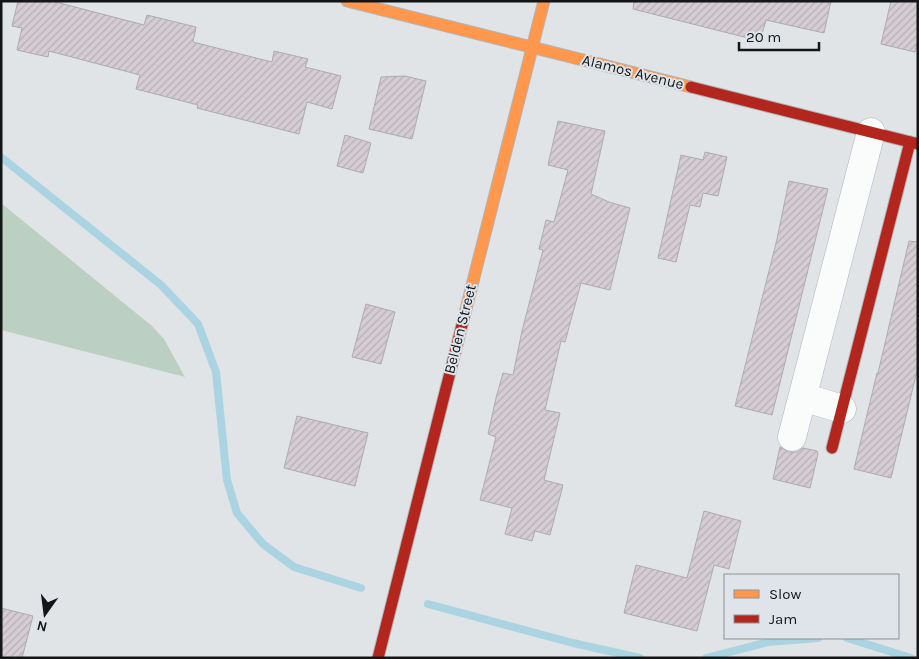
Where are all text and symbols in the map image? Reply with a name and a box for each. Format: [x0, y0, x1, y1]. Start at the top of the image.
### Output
scale bar [739, 20, 819, 52]
text: 20 m [746, 28, 781, 46]
street label: Alamos Avenue [580, 51, 686, 93]
street label: Belden Street [440, 282, 480, 376]
legend [724, 574, 899, 639]
text: Slow [769, 585, 801, 603]
north arrow [20, 589, 70, 639]
text: Jam [769, 610, 797, 628]
text: N [35, 617, 49, 636]

